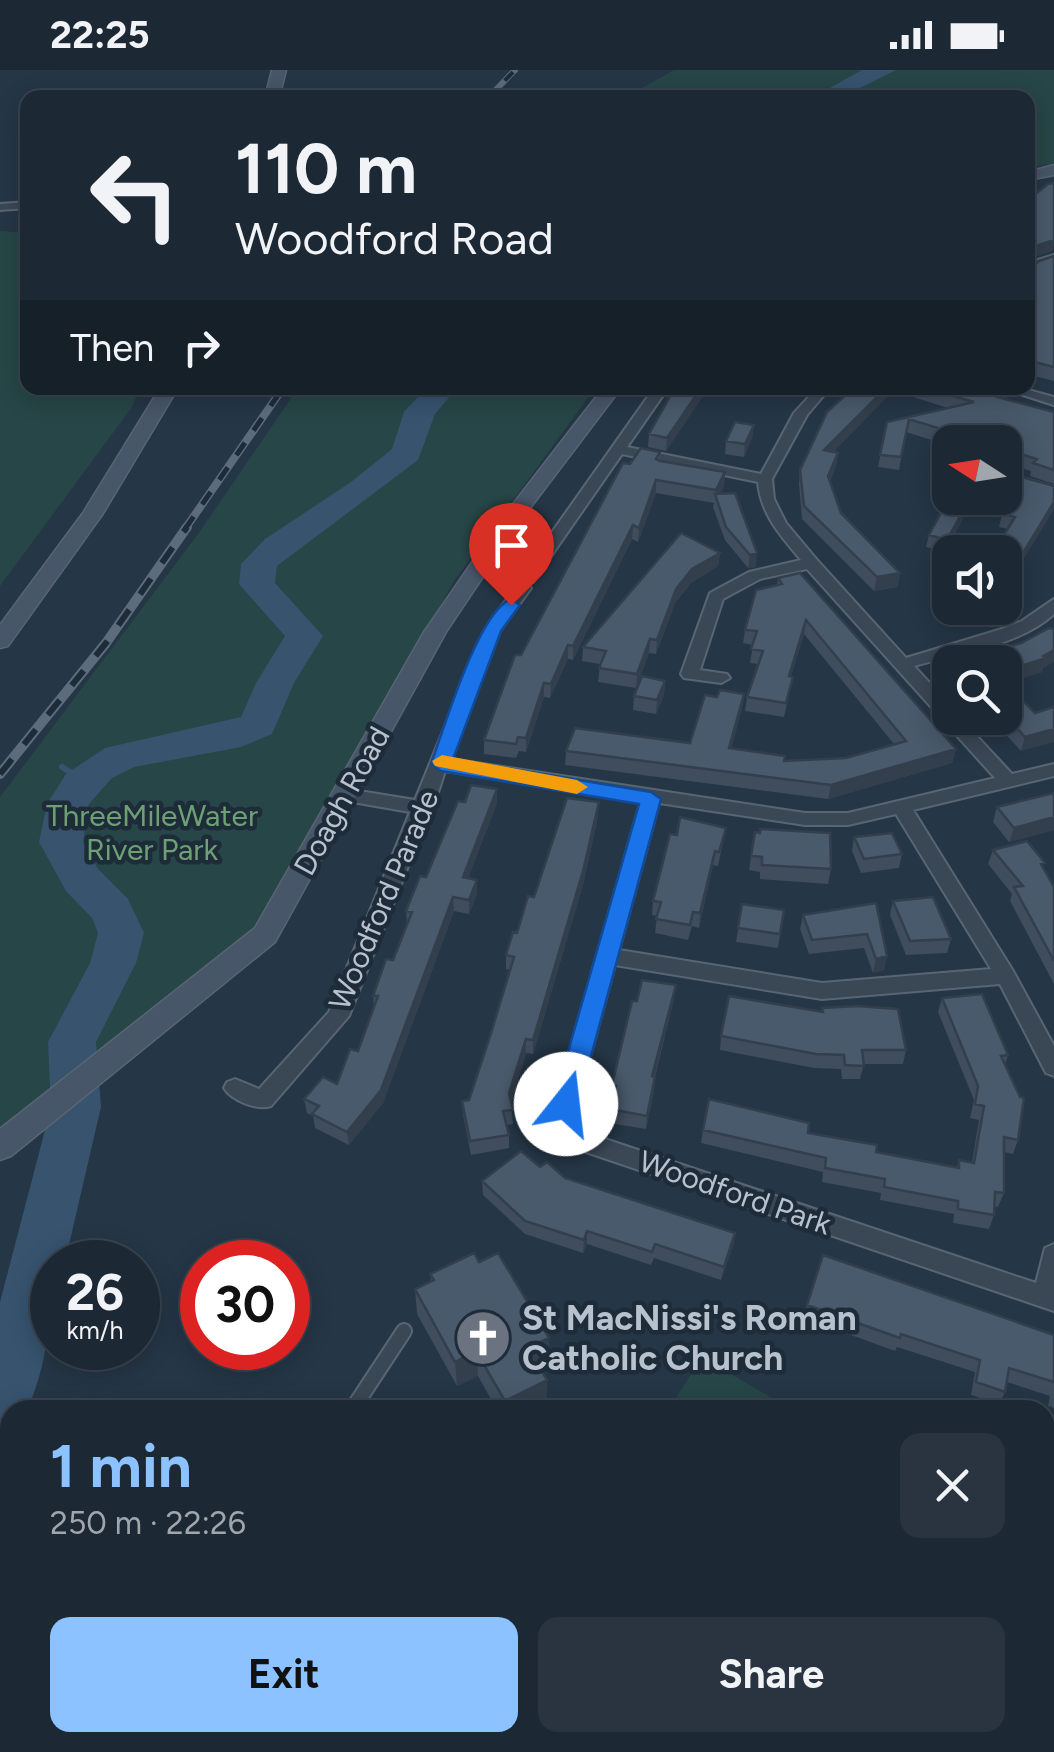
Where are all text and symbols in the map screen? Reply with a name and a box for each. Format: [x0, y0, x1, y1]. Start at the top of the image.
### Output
text: 22:25 [50, 12, 150, 58]
text: 110 m [235, 126, 417, 211]
icon: left [70, 130, 200, 260]
text: Woodford Road [235, 211, 554, 265]
icon: right [174, 320, 229, 375]
text: Then [70, 325, 154, 371]
north arrow [932, 425, 1022, 515]
map controls [932, 425, 1022, 735]
pin [469, 503, 554, 606]
icon: arrive [484, 518, 539, 573]
button: sound [932, 535, 1022, 625]
button: search [932, 645, 1022, 735]
street label: Doagh Road [286, 720, 398, 882]
street label: Woodford Parade [321, 784, 447, 1015]
park label: ThreeMileWater River Park [46, 797, 258, 868]
position arrow [514, 1052, 618, 1156]
street label: Woodford Park [634, 1142, 836, 1243]
speed limit sign: 30 [180, 1240, 310, 1370]
text: 26 [66, 1262, 124, 1323]
place label: St MacNissi's Roman Catholic Church [522, 1297, 857, 1379]
church icon: St MacNissi's Roman Catholic Church [453, 1308, 513, 1368]
text: km/h [66, 1315, 124, 1345]
text: 1 min [50, 1430, 192, 1502]
button: close [900, 1433, 1005, 1538]
text: 250 m · 22:26 [50, 1504, 246, 1542]
button: Exit [50, 1617, 518, 1732]
button: Share [538, 1617, 1005, 1732]

